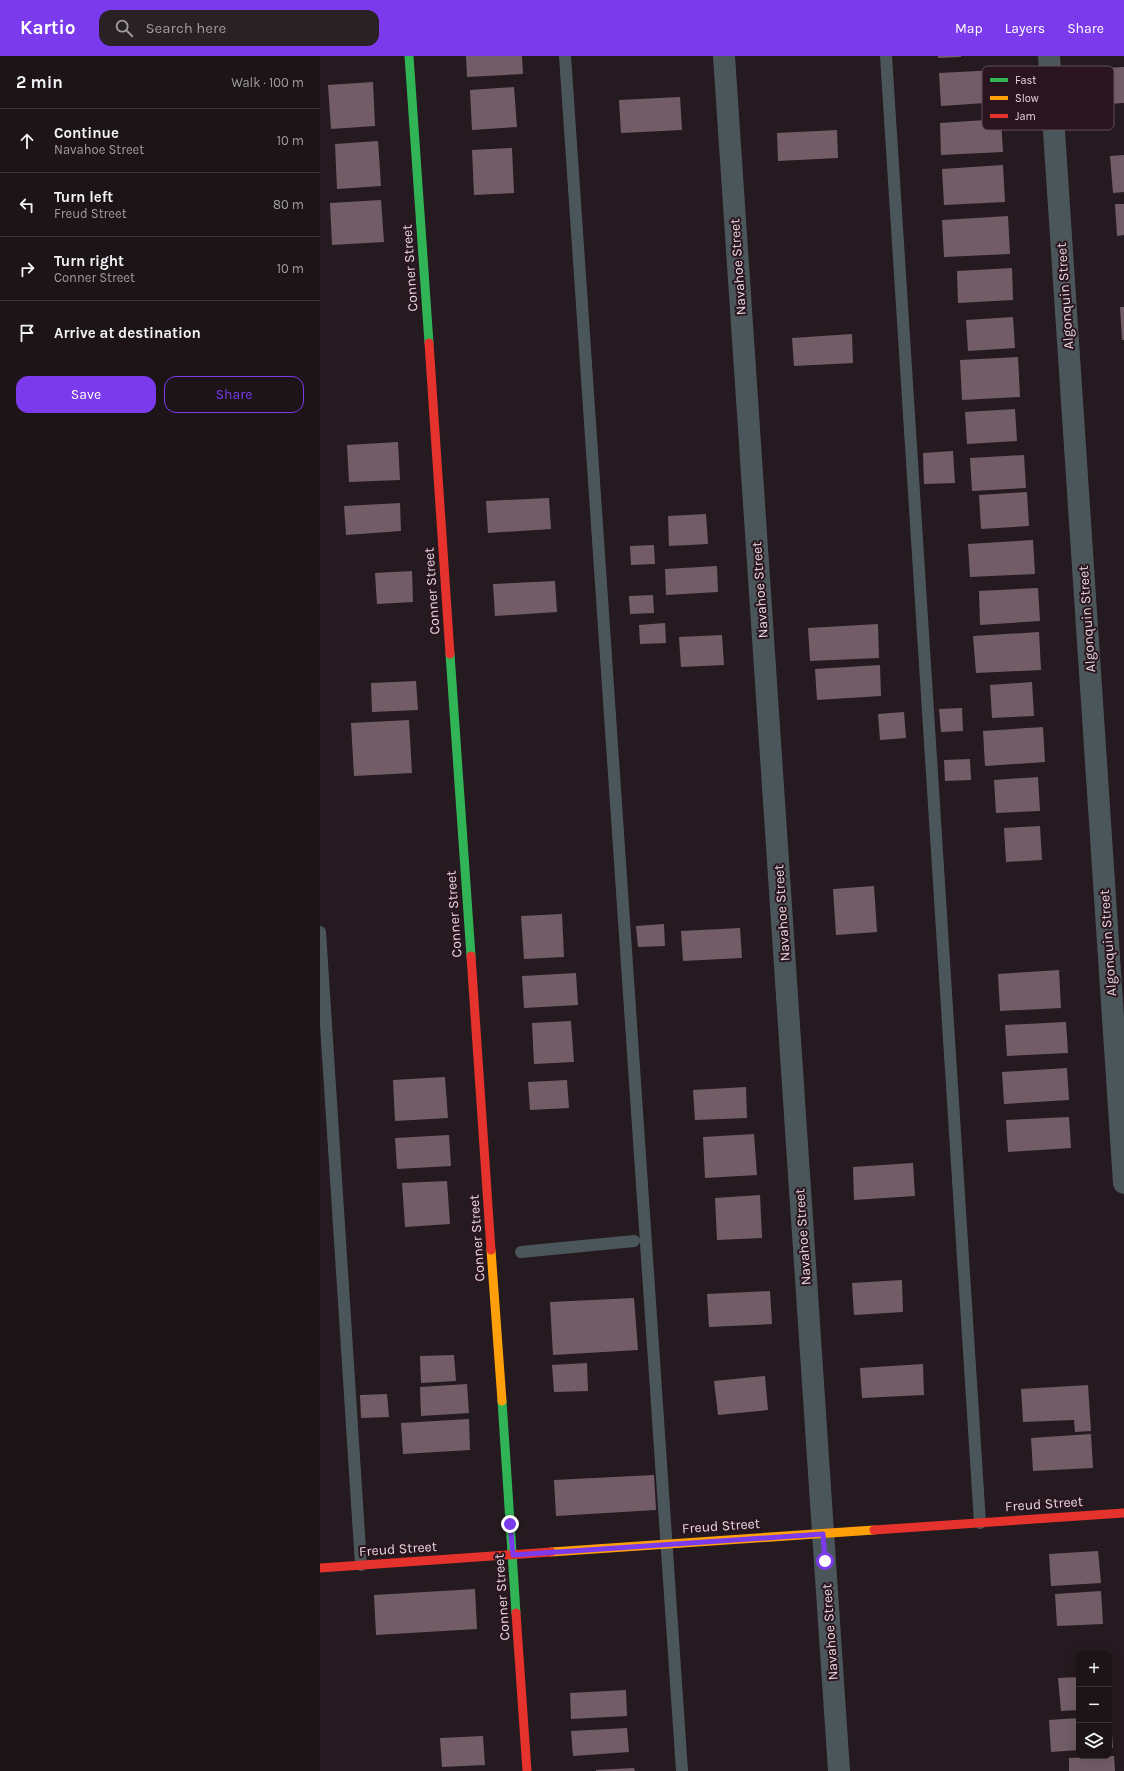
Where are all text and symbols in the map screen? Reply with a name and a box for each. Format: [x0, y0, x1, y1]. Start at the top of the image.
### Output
search box [99, 10, 379, 46]
text: Kartio [20, 17, 75, 39]
icon: search [113, 17, 135, 39]
text: Search here [145, 19, 226, 37]
text: Map [955, 20, 983, 37]
text: Layers [1005, 20, 1045, 37]
text: Share [1067, 20, 1104, 37]
legend [982, 66, 1114, 130]
text: 2 min [16, 72, 63, 92]
text: Fast [1015, 74, 1036, 87]
text: Walk · 100 m [231, 75, 304, 90]
text: Slow [1015, 92, 1039, 105]
text: Jam [1015, 110, 1036, 123]
text: Continue [54, 124, 119, 142]
icon: ahead [16, 130, 38, 152]
text: 10 m [277, 133, 304, 148]
text: Navahoe Street [54, 142, 144, 157]
text: Turn left [54, 188, 113, 206]
icon: left [16, 194, 38, 216]
text: 80 m [273, 197, 304, 212]
text: Freud Street [54, 206, 127, 221]
street label: Navahoe Street [726, 218, 750, 316]
street label: Conner Street [398, 224, 422, 312]
street label: Algonquin Street [1053, 242, 1077, 350]
text: Turn right [54, 252, 124, 270]
icon: right [16, 258, 38, 280]
text: 10 m [277, 261, 304, 276]
text: Conner Street [54, 270, 135, 285]
icon: arrive [16, 322, 38, 344]
text: Arrive at destination [54, 324, 201, 342]
button: Save [16, 376, 156, 413]
button: Share [164, 376, 304, 413]
street label: Navahoe Street [748, 541, 772, 639]
street label: Conner Street [420, 547, 444, 635]
street label: Algonquin Street [1075, 565, 1099, 673]
street label: Navahoe Street [770, 864, 794, 962]
street label: Conner Street [442, 870, 466, 958]
street label: Algonquin Street [1096, 889, 1120, 997]
street label: Navahoe Street [791, 1188, 815, 1286]
street label: Conner Street [465, 1194, 489, 1282]
street label: Freud Street [1004, 1493, 1084, 1515]
route end [501, 1515, 519, 1533]
street label: Freud Street [681, 1515, 761, 1537]
street label: Freud Street [358, 1538, 438, 1560]
route start [816, 1552, 834, 1570]
street label: Conner Street [490, 1553, 514, 1641]
street label: Navahoe Street [818, 1583, 842, 1681]
map controls [1076, 1651, 1112, 1759]
button: + [1076, 1651, 1112, 1687]
button: − [1076, 1687, 1112, 1723]
button: layers [1076, 1723, 1112, 1759]

